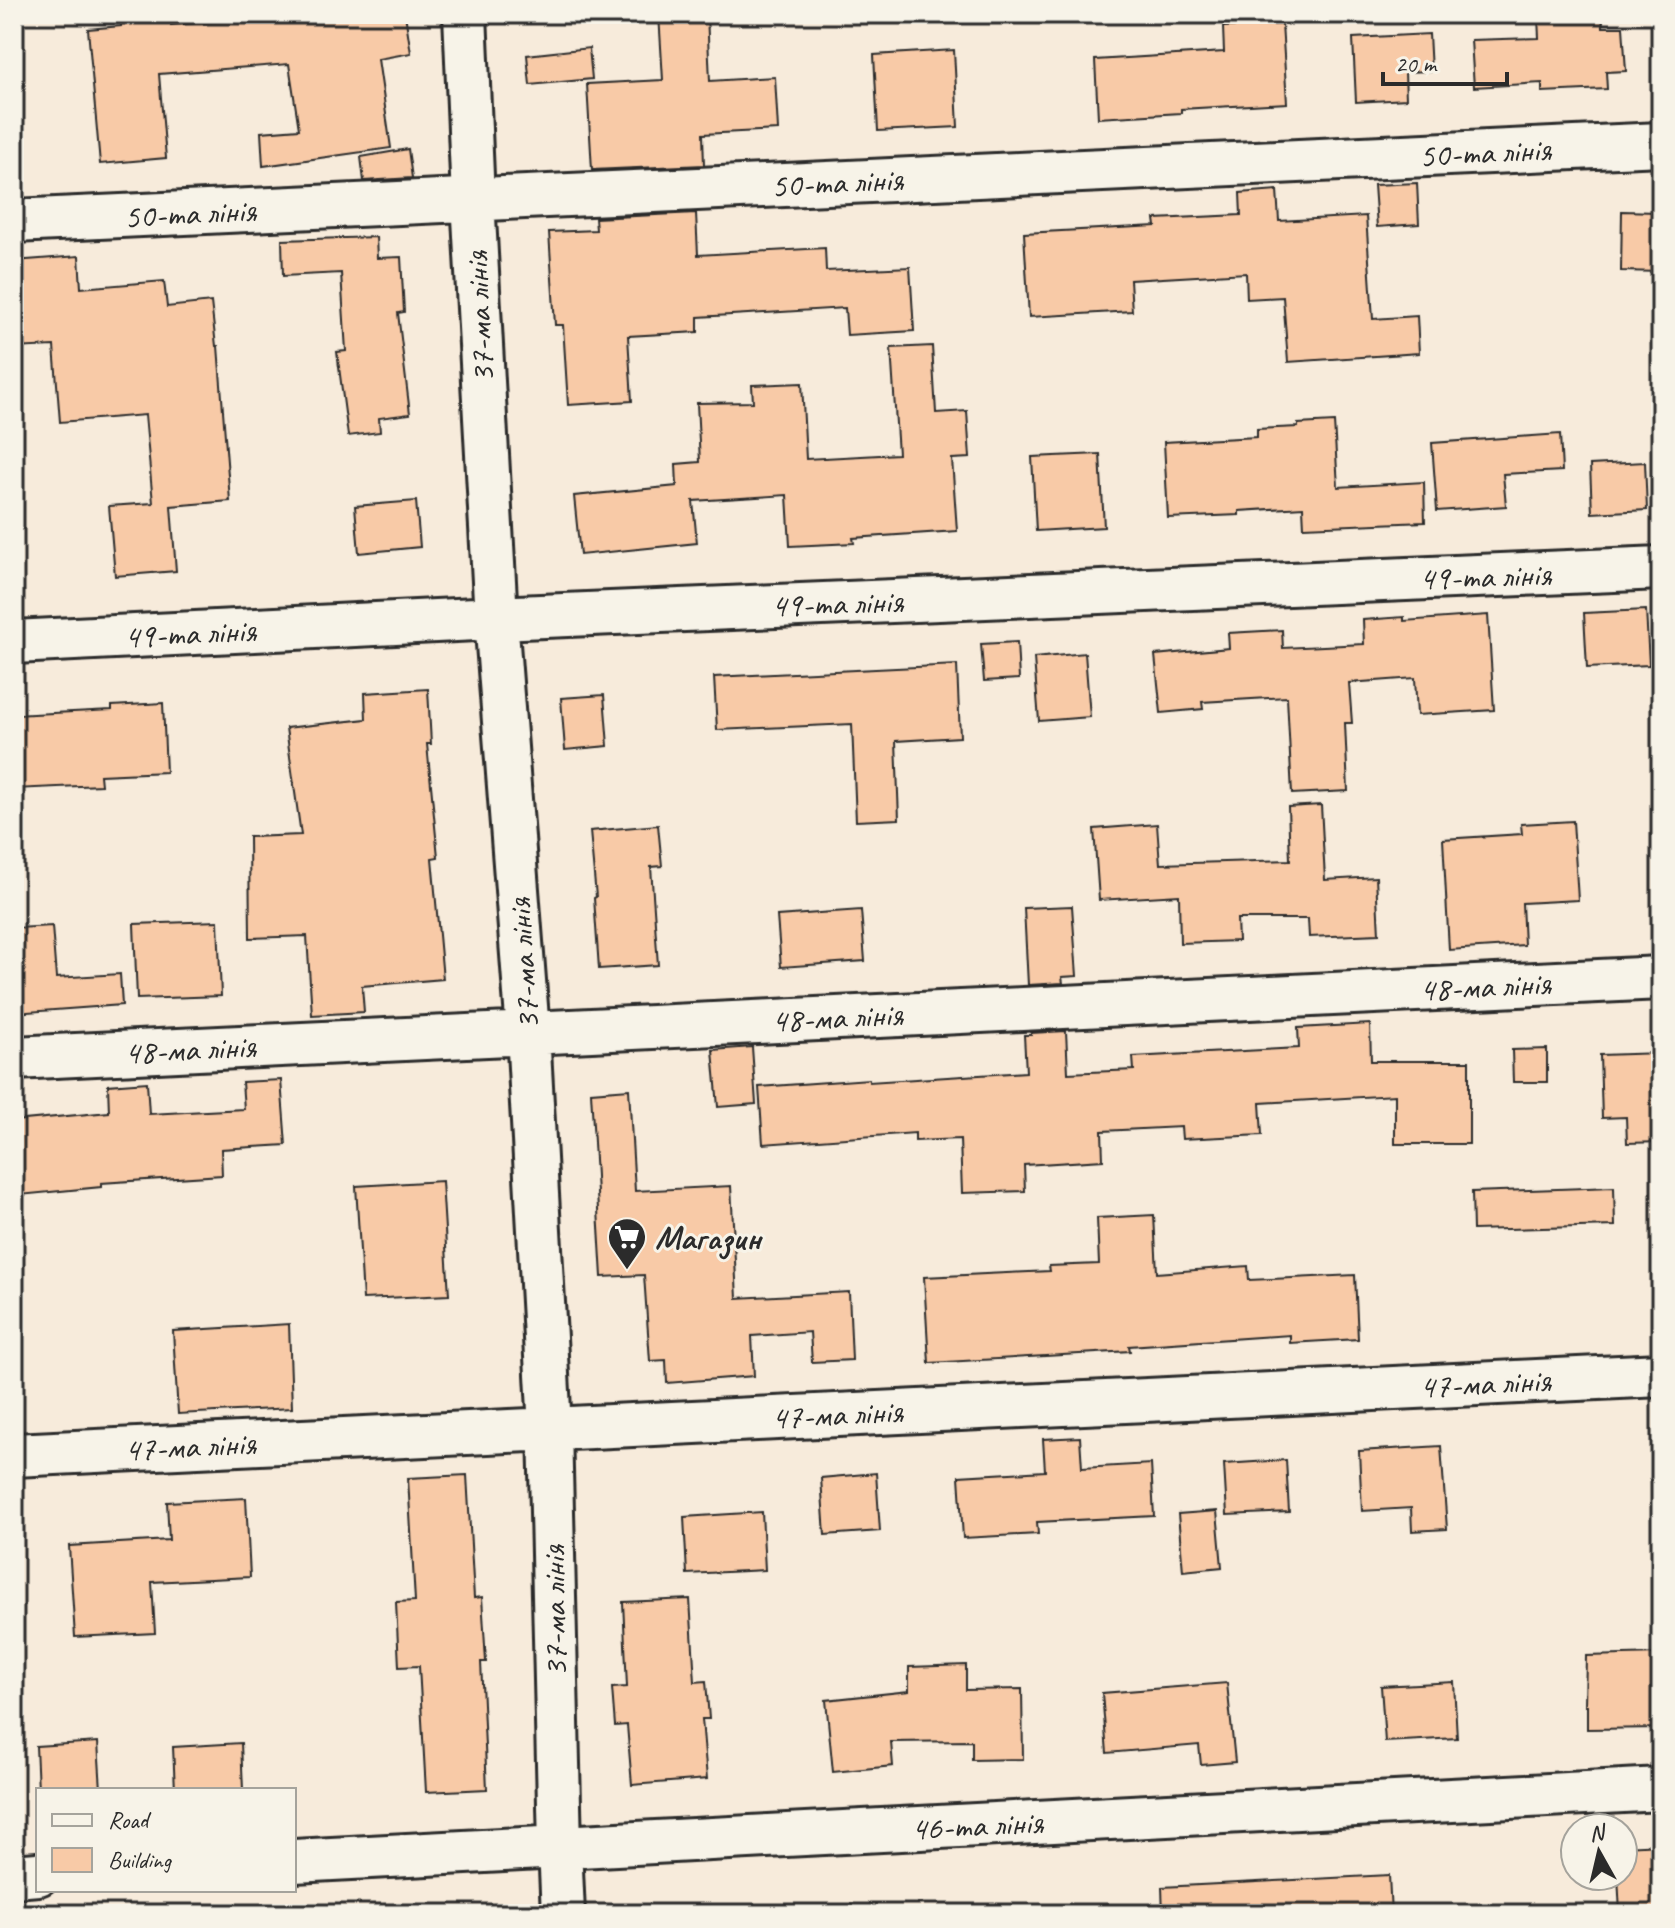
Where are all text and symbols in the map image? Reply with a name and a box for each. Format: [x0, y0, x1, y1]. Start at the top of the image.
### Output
scale bar [1383, 36, 1507, 86]
text: 20 m [1395, 49, 1438, 79]
street label: 50-та лінія [1418, 127, 1554, 177]
street label: 50-та лінія [770, 157, 906, 207]
street label: 50-та лінія [123, 188, 259, 238]
street label: 37-ма лінія [454, 248, 504, 384]
street label: 49-та лінія [1418, 552, 1553, 600]
street label: 49-та лінія [770, 579, 905, 627]
street label: 49-та лінія [123, 608, 259, 658]
street label: 37-ма лінія [497, 895, 549, 1031]
street label: 48-ма лінія [1418, 961, 1554, 1011]
street label: 48-ма лінія [770, 992, 906, 1042]
street label: 48-ма лінія [123, 1024, 259, 1074]
supermarket icon: Магазин [606, 1216, 648, 1271]
place label: Магазин [655, 1216, 763, 1260]
street label: 47-ма лінія [1418, 1358, 1554, 1408]
street label: 47-ма лінія [770, 1389, 906, 1439]
street label: 47-ма лінія [123, 1421, 259, 1471]
street label: 37-ма лінія [531, 1543, 577, 1677]
legend [36, 1788, 296, 1892]
street label: 46-та лінія [910, 1800, 1046, 1850]
text: Road [108, 1805, 152, 1835]
north arrow [1559, 1812, 1639, 1892]
text: N [1588, 1818, 1608, 1848]
text: Building [108, 1845, 173, 1875]

